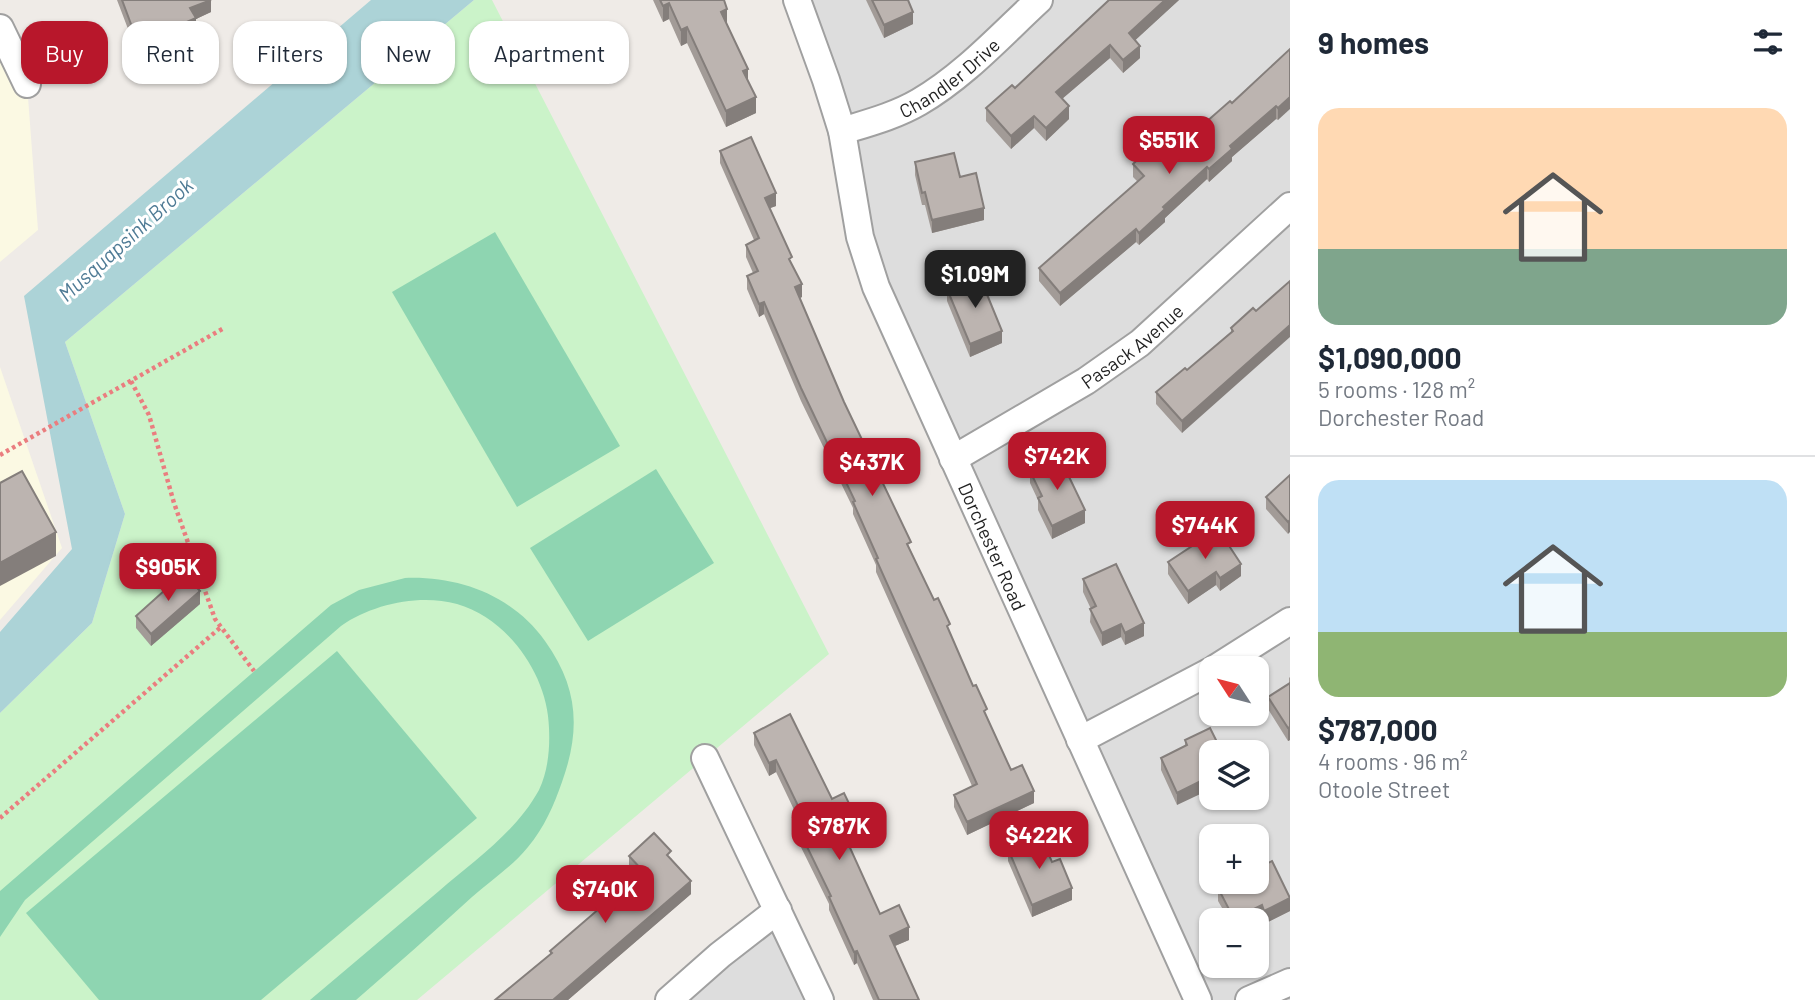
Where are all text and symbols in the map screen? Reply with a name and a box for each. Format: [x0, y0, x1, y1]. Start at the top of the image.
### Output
chip: Buy [21, 21, 108, 84]
chip: Rent [122, 21, 219, 84]
chip: Filters [233, 21, 347, 84]
chip: New [361, 21, 455, 84]
chip: Apartment [469, 21, 629, 84]
icon: filters [1749, 23, 1787, 61]
text: 9 homes [1318, 24, 1429, 60]
street label: Chandler Drive [895, 33, 1004, 122]
pin: $551K [1120, 116, 1218, 176]
text: $551K [1139, 125, 1199, 153]
icon: home [1490, 154, 1616, 280]
water label: Musquapsink Brook [52, 171, 198, 306]
pin: $1.09M [918, 250, 1032, 310]
text: $1.09M [941, 259, 1009, 287]
street label: Pasack Avenue [1076, 298, 1187, 393]
text: $1,090,000 [1318, 339, 1462, 375]
text: 5 rooms · 128 m² [1318, 375, 1475, 403]
text: Dorchester Road [1318, 403, 1484, 431]
pin: $742K [1008, 433, 1106, 492]
pin: $437K [823, 438, 921, 498]
text: $742K [1024, 441, 1090, 469]
text: $437K [839, 447, 905, 475]
street label: Dorchester Road [954, 479, 1032, 614]
pin: $744K [1156, 502, 1254, 561]
text: $744K [1172, 510, 1238, 538]
icon: home [1490, 526, 1616, 652]
pin: $905K [119, 544, 217, 603]
text: $905K [135, 552, 201, 580]
north arrow [1199, 656, 1269, 726]
map controls [1199, 656, 1269, 978]
text: $787,000 [1318, 711, 1438, 747]
button: layers [1199, 740, 1269, 810]
text: 4 rooms · 96 m² [1318, 747, 1468, 775]
text: Otoole Street [1318, 775, 1450, 803]
pin: $787K [790, 802, 888, 862]
text: $787K [808, 811, 870, 839]
pin: $422K [990, 812, 1088, 871]
text: $422K [1005, 820, 1073, 848]
button: + [1199, 824, 1269, 894]
pin: $740K [556, 866, 654, 925]
text: $740K [572, 874, 638, 902]
button: − [1199, 908, 1269, 978]

